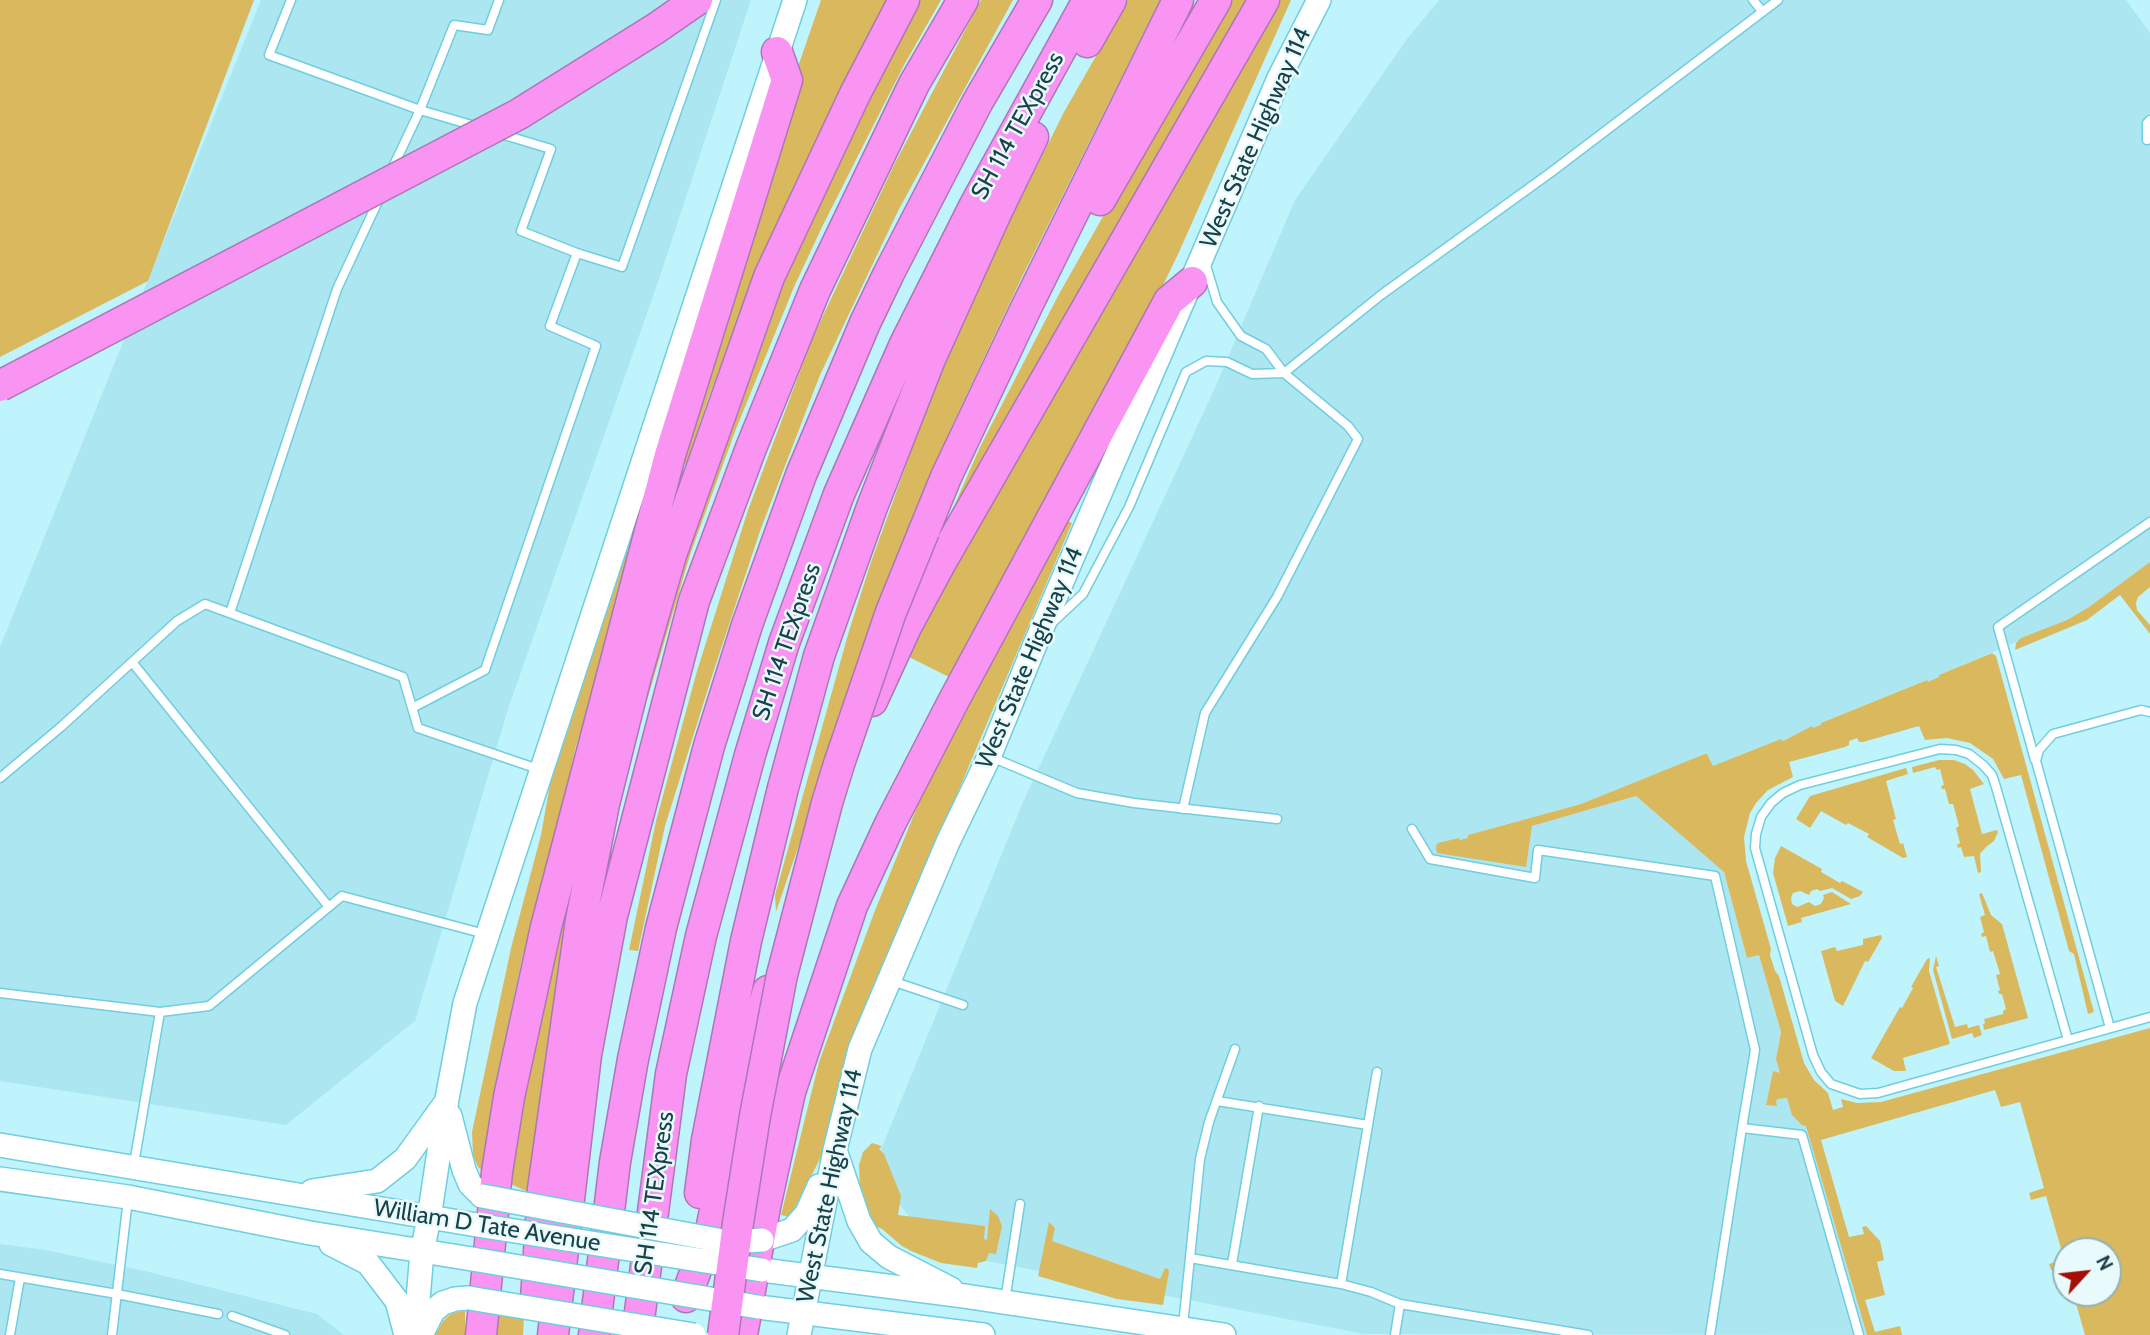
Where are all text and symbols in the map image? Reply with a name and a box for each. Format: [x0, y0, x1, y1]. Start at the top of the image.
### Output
street label: West State Highway 114 [1194, 23, 1318, 253]
street label: SH 114 TEXpress [966, 47, 1070, 205]
street label: West State Highway 114 [970, 543, 1090, 773]
street label: SH 114 TEXpress [747, 560, 827, 724]
street label: West State Highway 114 [791, 1067, 869, 1305]
street label: SH 114 TEXpress [629, 1110, 681, 1276]
street label: William D Tate Avenue [372, 1194, 602, 1258]
north arrow [2052, 1237, 2122, 1307]
text: N [2091, 1252, 2118, 1274]

